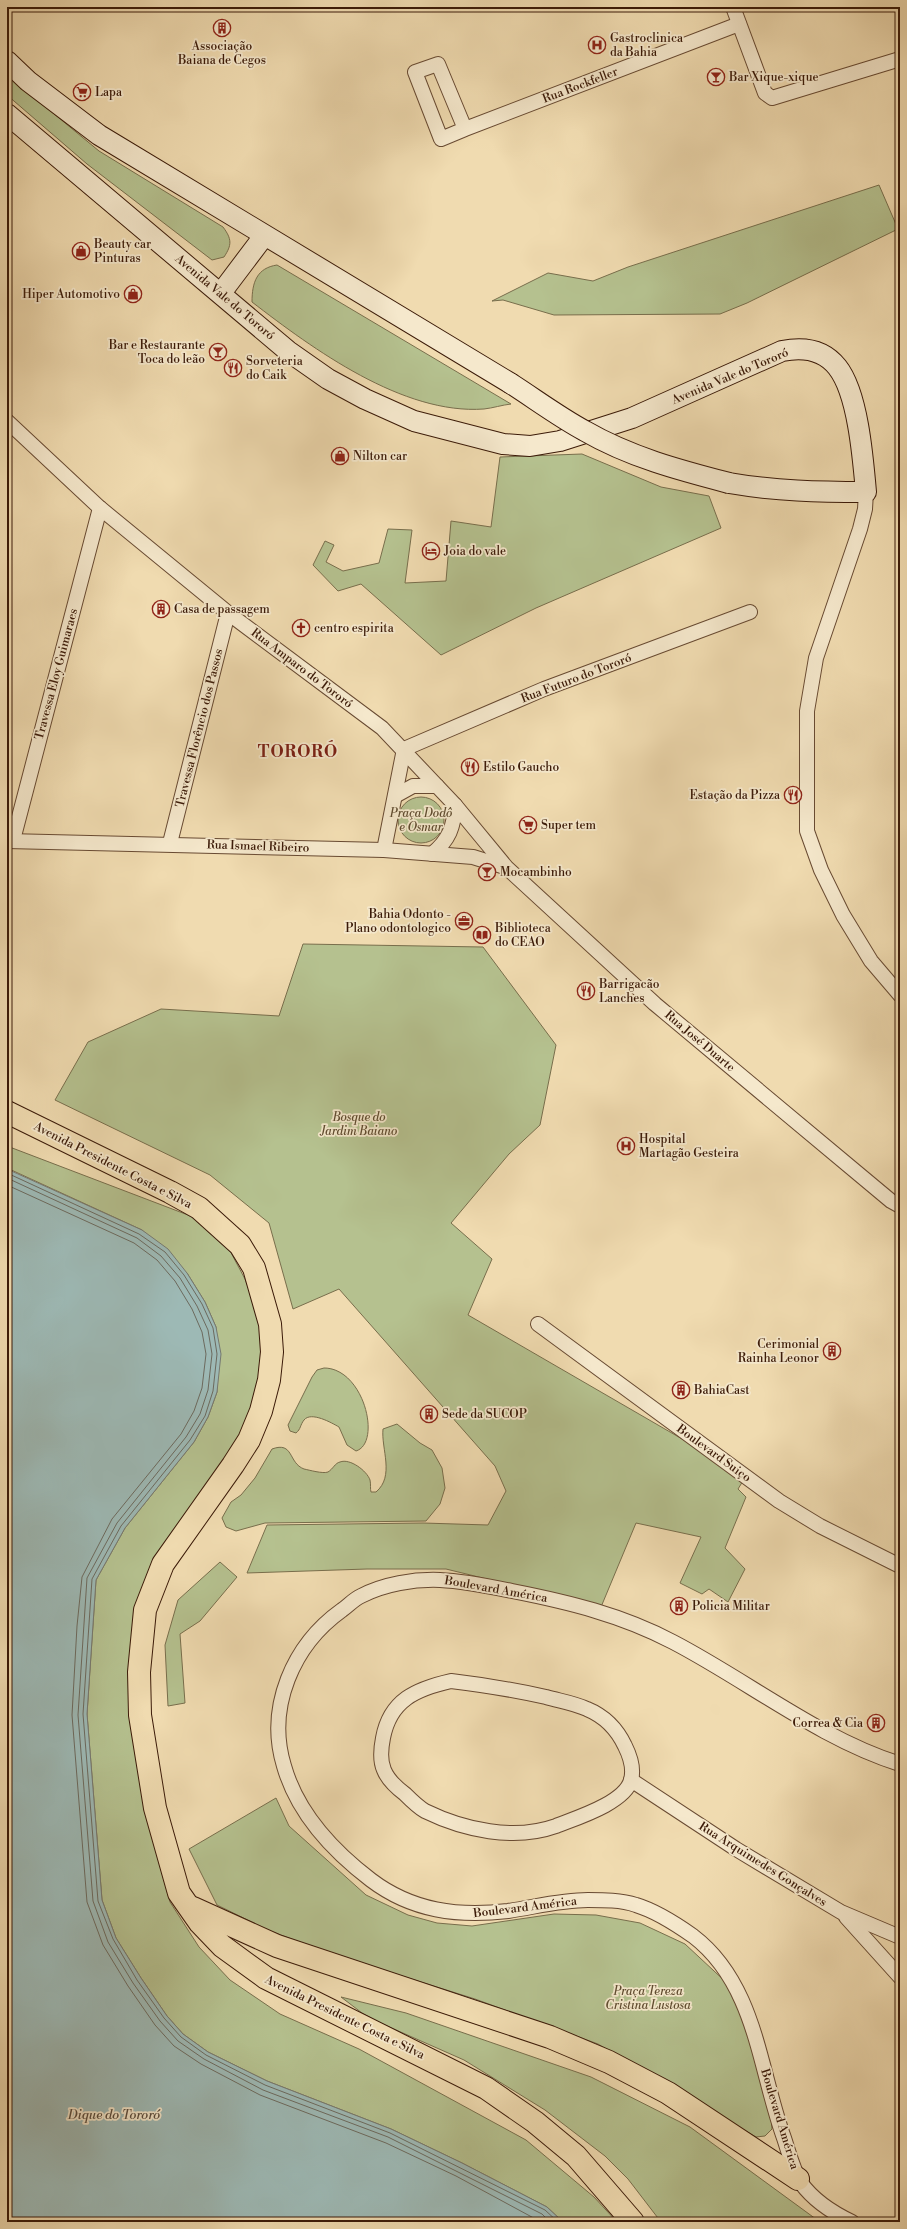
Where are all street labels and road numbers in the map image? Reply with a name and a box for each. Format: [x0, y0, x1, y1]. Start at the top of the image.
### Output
street label: Rua Rockfeller [540, 64, 620, 107]
street label: Avenida Vale do Tororó [171, 251, 278, 344]
street label: Avenida Vale do Tororó [669, 345, 791, 408]
street label: Travessa Eloy Guimaraes [32, 607, 81, 741]
street label: Rua Amparo do Tororó [248, 625, 356, 712]
street label: Travessa Florêncio dos Passos [172, 647, 226, 809]
street label: Rua Futuro do Tororó [519, 650, 634, 707]
street label: Rua Ismael Ribeiro [206, 837, 310, 856]
street label: Rua José Duarte [661, 1008, 738, 1075]
street label: Avenida Presidente Costa e Silva [30, 1118, 195, 1212]
street label: Boulevard Suiço [673, 1421, 754, 1486]
street label: Boulevard América [442, 1573, 549, 1606]
street label: Rua Arquimedes Gonçalves [696, 1819, 829, 1910]
street label: Boulevard América [471, 1894, 579, 1921]
street label: Avenida Presidente Costa e Silva [262, 1972, 428, 2063]
street label: Boulevard América [757, 2066, 802, 2172]

